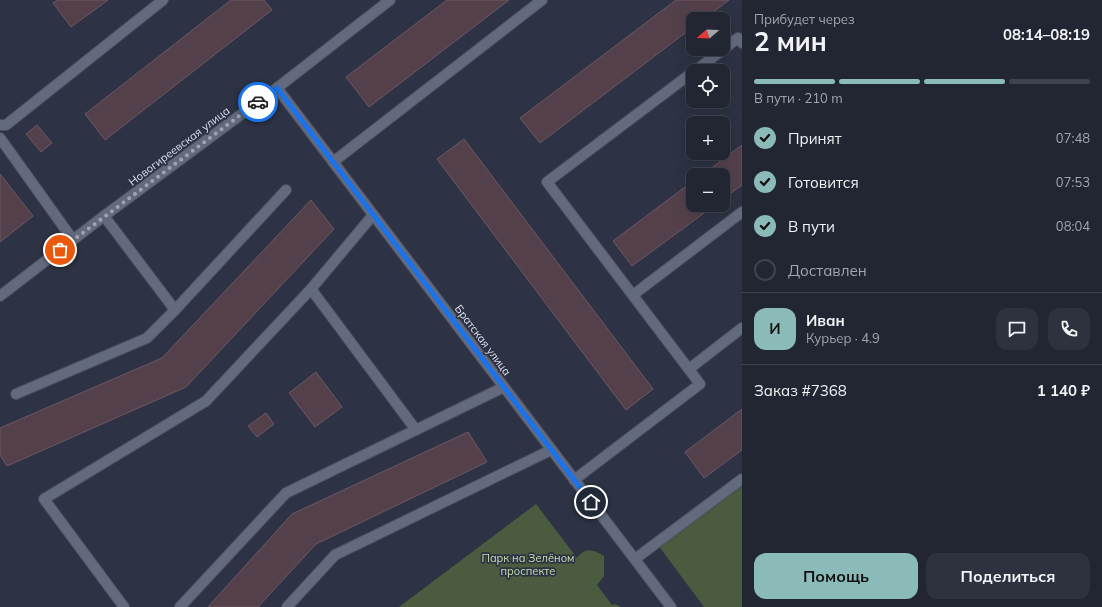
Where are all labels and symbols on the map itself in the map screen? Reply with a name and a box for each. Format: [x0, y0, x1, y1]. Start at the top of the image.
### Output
north arrow [686, 12, 730, 56]
courier [238, 82, 278, 122]
street label: Новогиреевская улица [126, 103, 232, 189]
pin [43, 233, 77, 267]
street label: Братская улица [452, 302, 514, 378]
pin [574, 485, 608, 519]
park label: Парк на Зелёном проспекте [482, 551, 574, 578]

